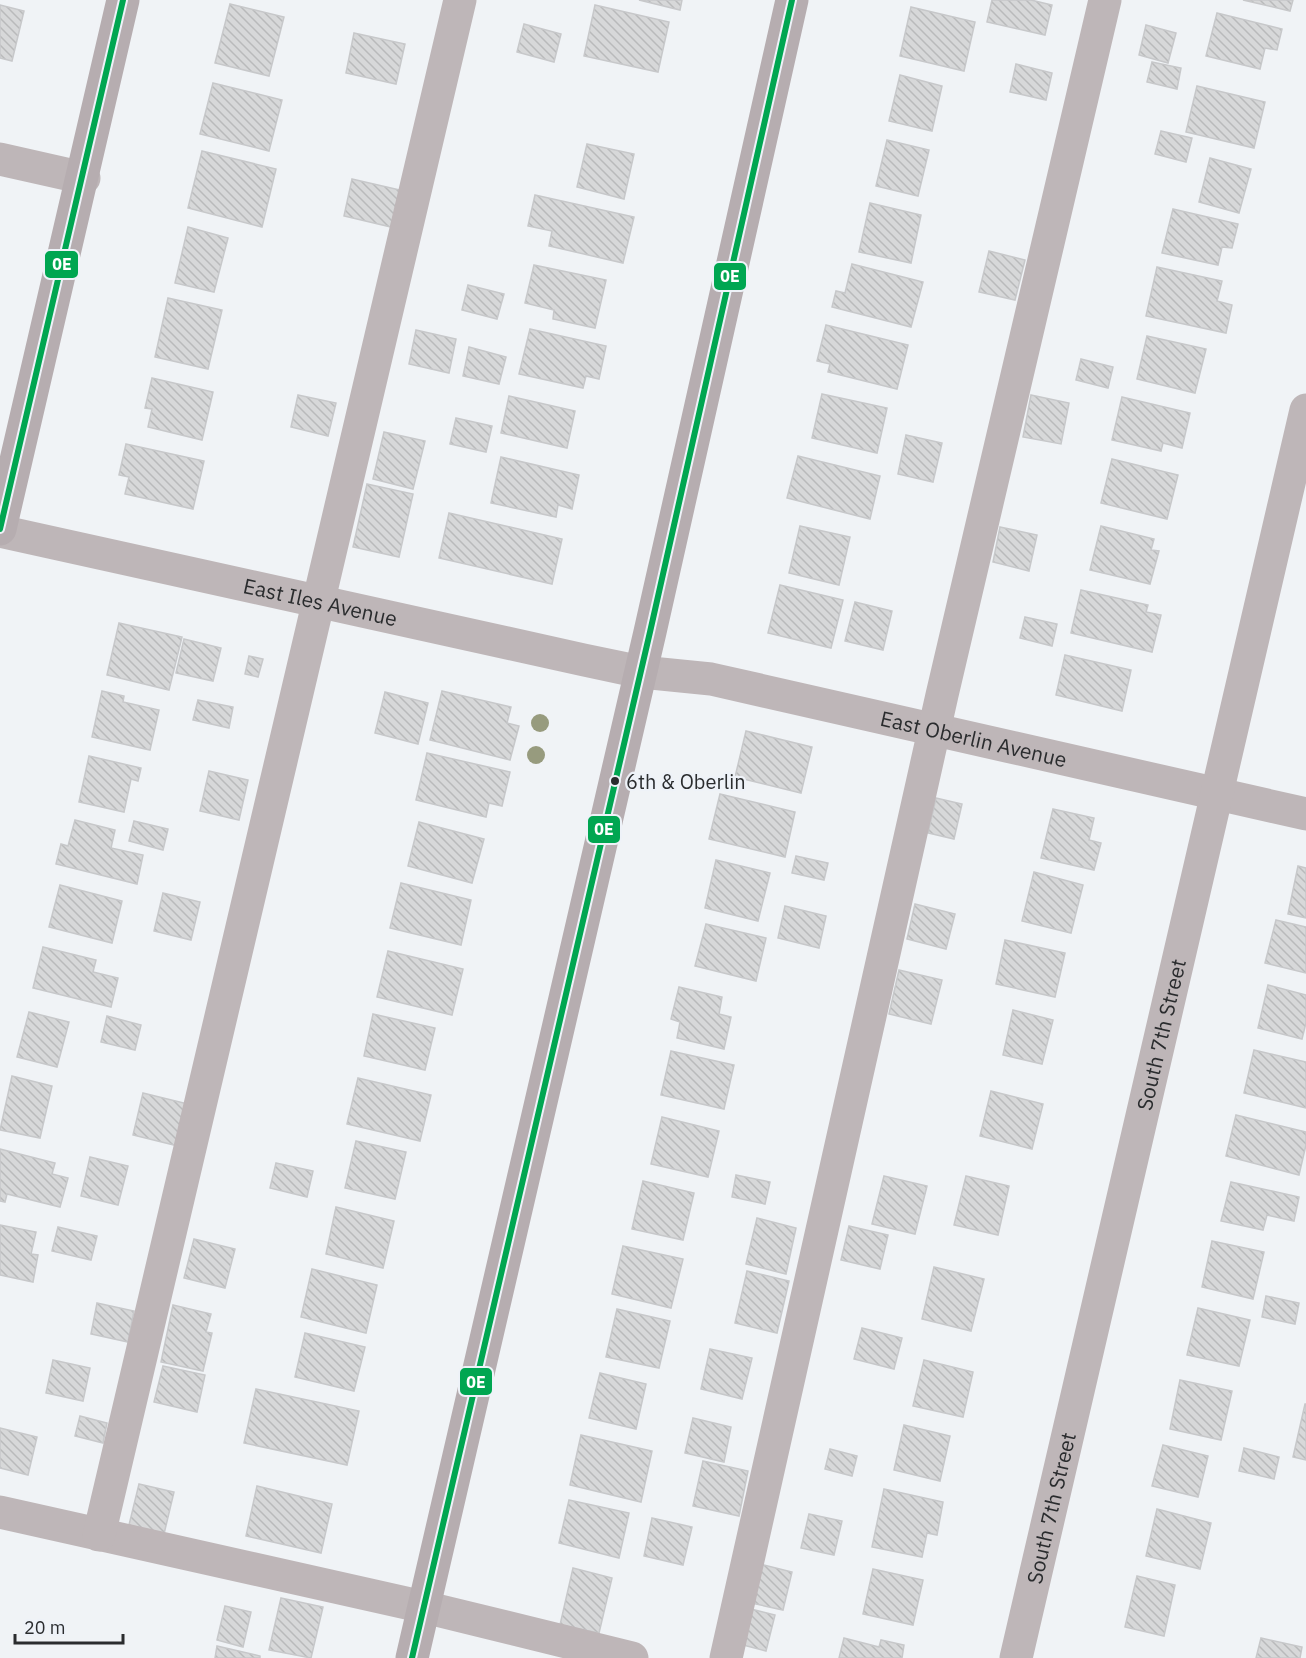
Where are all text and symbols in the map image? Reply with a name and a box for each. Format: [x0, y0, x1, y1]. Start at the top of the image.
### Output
line badge: 0E [44, 250, 79, 279]
text: 0E [52, 254, 72, 274]
line badge: 0E [713, 262, 747, 291]
text: 0E [720, 266, 740, 286]
street label: East Iles Avenue [241, 571, 400, 632]
street label: East Oberlin Avenue [878, 704, 1070, 773]
place label: 6th & Oberlin [626, 768, 746, 795]
marker: 6th & Oberlin [609, 775, 621, 787]
line badge: 0E [587, 815, 621, 844]
text: 0E [594, 819, 614, 839]
street label: South 7th Street [1130, 956, 1192, 1113]
line badge: 0E [459, 1367, 493, 1396]
text: 0E [466, 1372, 486, 1392]
street label: South 7th Street [1020, 1429, 1082, 1587]
scale bar [15, 1607, 123, 1645]
text: 20 m [24, 1616, 66, 1639]

